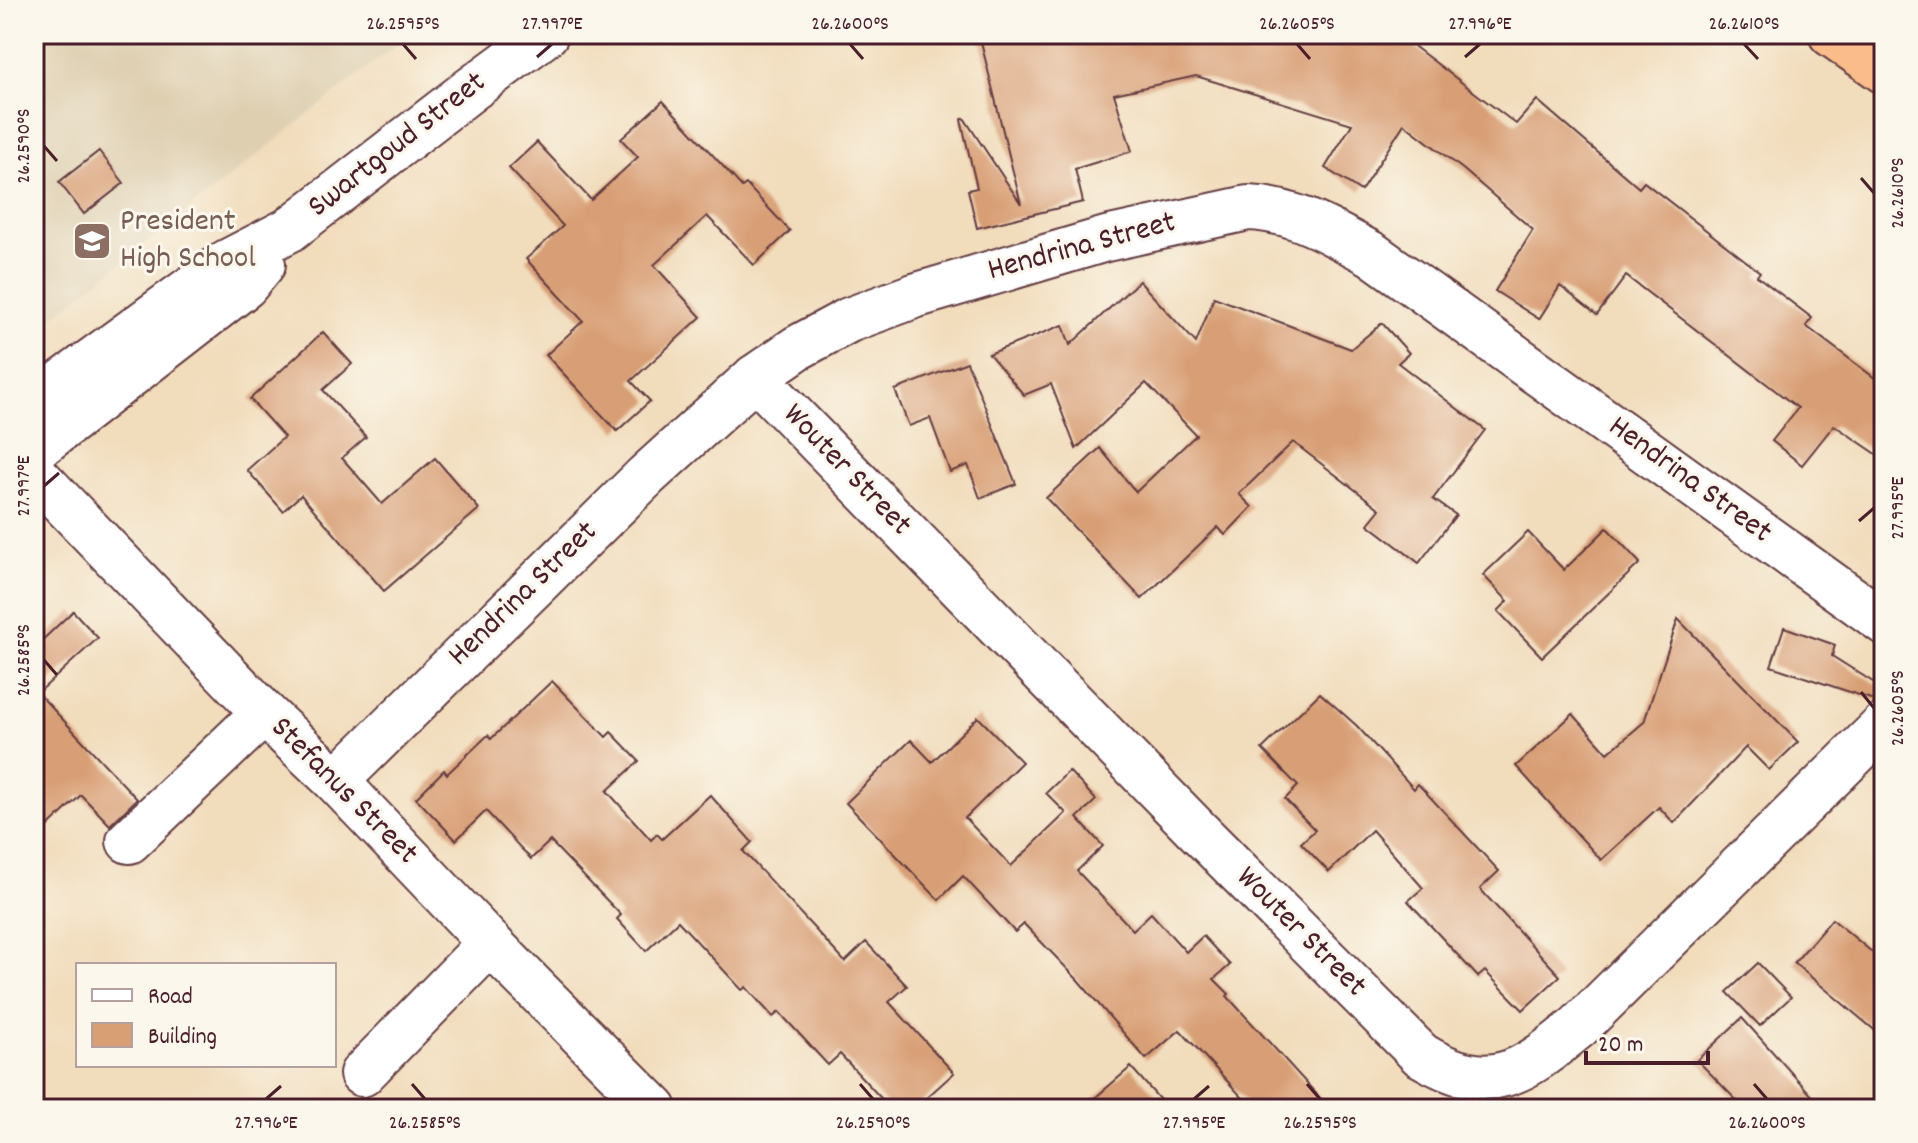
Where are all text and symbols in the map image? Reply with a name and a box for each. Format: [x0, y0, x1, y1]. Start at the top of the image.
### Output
text: 26.2595°S [366, 11, 440, 39]
text: 27.997°E [521, 11, 583, 39]
text: 26.2600°S [811, 11, 889, 39]
text: 26.2605°S [1259, 11, 1335, 39]
text: 27.996°E [1448, 11, 1512, 39]
text: 26.2610°S [1709, 11, 1779, 39]
street label: Swartgoud Street [299, 61, 497, 230]
text: 26.2590°S [11, 108, 39, 184]
text: 26.2610°S [1885, 158, 1913, 228]
place label: President High School [120, 200, 256, 283]
street label: Hendrina Street [983, 201, 1181, 295]
school or university icon: President High School [71, 220, 113, 262]
street label: Wouter Street [771, 394, 921, 548]
street label: Hendrina Street [1597, 406, 1781, 556]
text: 27.997°E [11, 455, 39, 517]
text: 27.995°E [1885, 477, 1913, 539]
street label: Hendrina Street [439, 511, 609, 679]
text: 26.2585°S [11, 624, 39, 696]
text: 26.2605°S [1885, 670, 1913, 746]
street label: Stefanus Street [258, 707, 428, 877]
street label: Wouter Street [1224, 857, 1376, 1009]
legend [76, 963, 336, 1067]
text: Road [148, 981, 193, 1015]
scale bar [1586, 1015, 1708, 1065]
text: Building [148, 1021, 217, 1055]
text: 20 m [1598, 1029, 1644, 1063]
text: 27.996°E [234, 1110, 298, 1138]
text: 26.2585°S [389, 1110, 461, 1138]
text: 26.2590°S [835, 1110, 911, 1138]
text: 27.995°E [1163, 1110, 1225, 1138]
text: 26.2595°S [1283, 1110, 1357, 1138]
text: 26.2600°S [1728, 1110, 1806, 1138]

